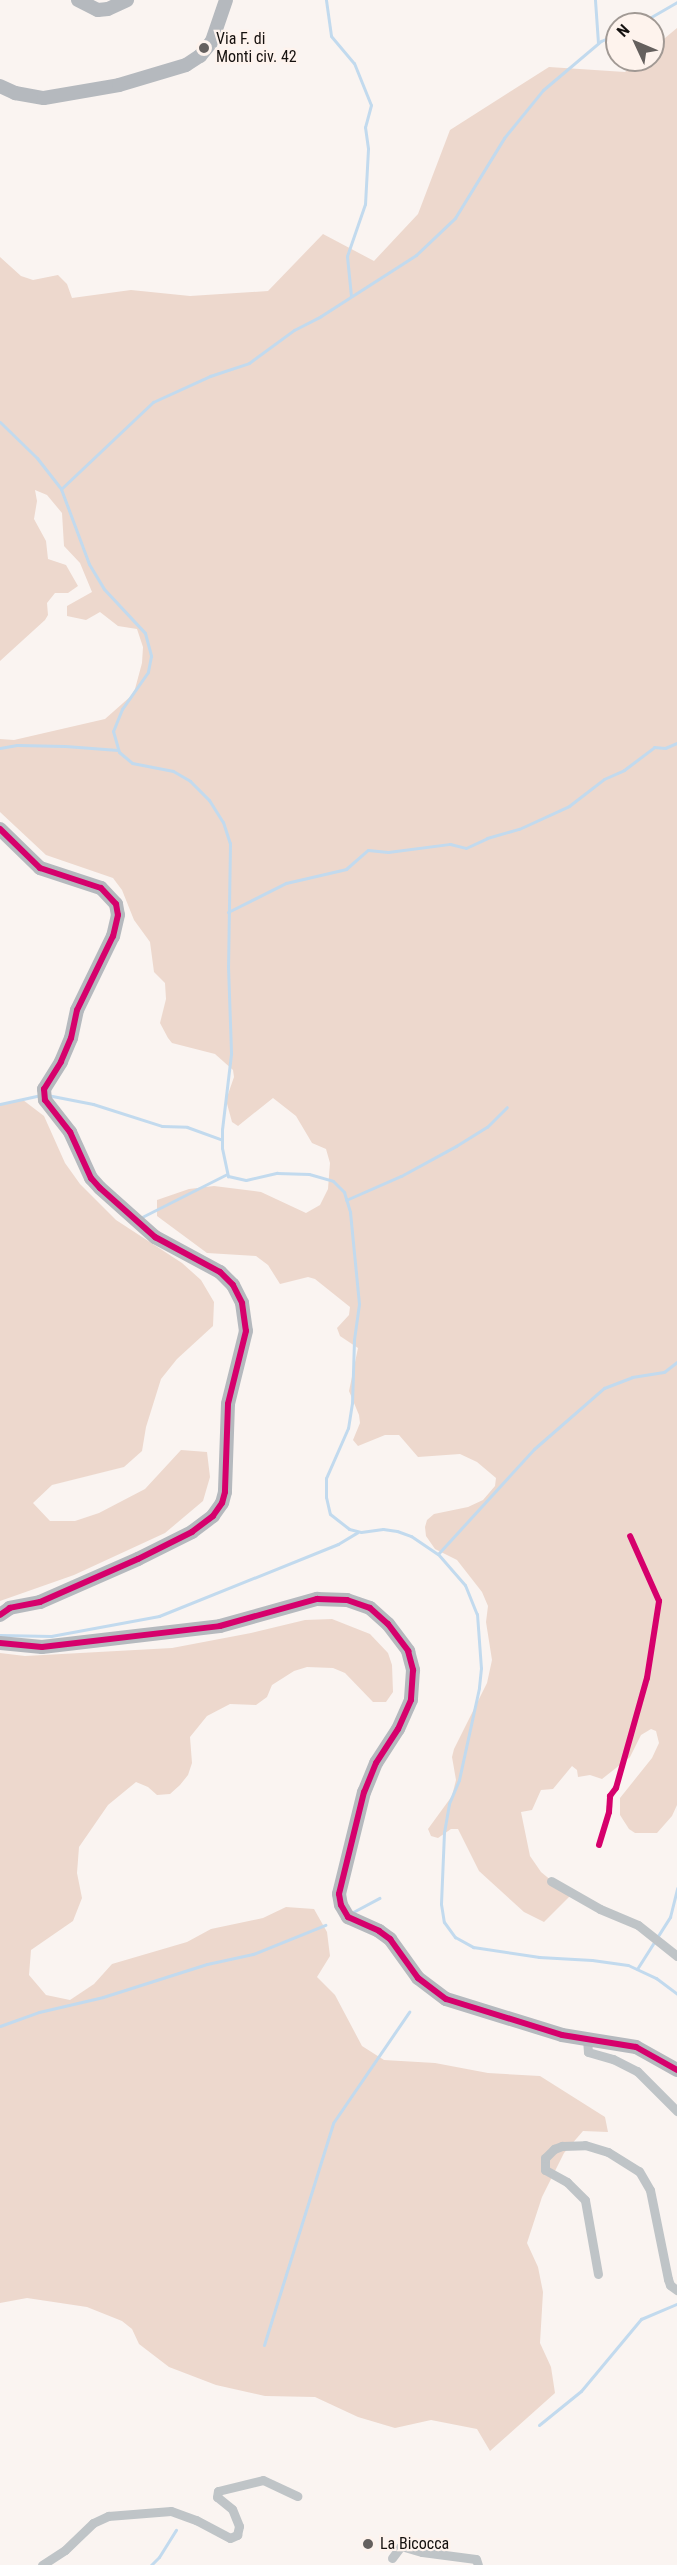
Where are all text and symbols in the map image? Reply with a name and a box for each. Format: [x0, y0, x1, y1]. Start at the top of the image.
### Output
north arrow [605, 12, 665, 72]
text: N [613, 20, 633, 41]
place label: Via F. di Monti civ. 42 [216, 29, 297, 67]
marker: Via F. di Monti civ. 42 [197, 41, 211, 55]
place label: La Bicocca [380, 2534, 449, 2554]
marker: La Bicocca [361, 2537, 375, 2551]

